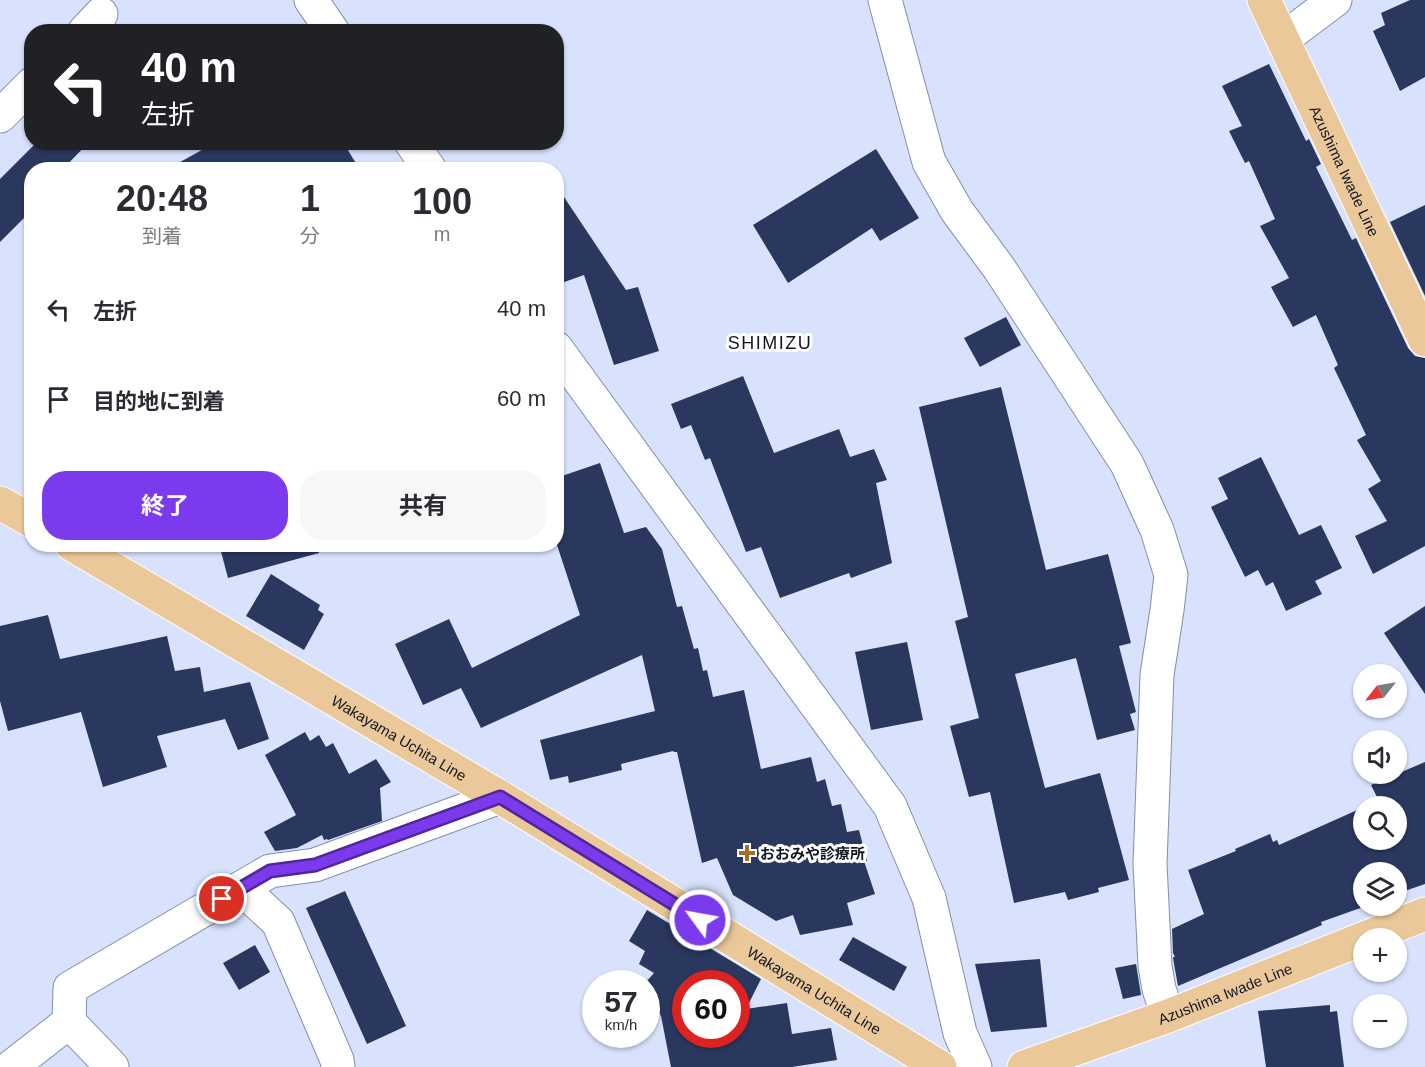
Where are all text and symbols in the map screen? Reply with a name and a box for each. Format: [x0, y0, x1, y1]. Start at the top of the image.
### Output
text: 40 m [141, 44, 237, 91]
icon: left [42, 48, 120, 126]
text: 左折 [141, 100, 195, 130]
street label: Azushima Iwade Line [1307, 103, 1383, 239]
text: 20:48 [116, 178, 208, 219]
text: 1 [300, 178, 320, 219]
text: 100 [412, 181, 472, 222]
text: m [434, 223, 450, 245]
text: 到着 [142, 225, 182, 247]
text: 分 [300, 225, 320, 247]
icon: left [42, 293, 75, 326]
text: 40 m [497, 296, 546, 321]
text: 左折 [93, 299, 137, 324]
district label: SHIMIZU [728, 333, 812, 353]
icon: arrive [42, 383, 75, 416]
text: 60 m [497, 386, 546, 411]
text: 目的地に到着 [93, 389, 225, 414]
button: 終了 [42, 471, 288, 540]
button: 共有 [300, 471, 546, 540]
north arrow [1353, 664, 1407, 718]
map controls [1353, 664, 1407, 1048]
street label: Wakayama Uchita Line [329, 691, 470, 784]
button: sound [1353, 730, 1407, 784]
button: search [1353, 796, 1407, 850]
marker: おおみや診療所 [738, 844, 756, 862]
place label: おおみや診療所 [760, 845, 865, 862]
button: layers [1353, 862, 1407, 916]
pin [196, 873, 247, 924]
icon: arrive [205, 882, 238, 915]
position arrow [668, 888, 732, 952]
button: + [1353, 928, 1407, 982]
street label: Wakayama Uchita Line [744, 943, 884, 1037]
street label: Azushima Iwade Line [1156, 959, 1294, 1027]
speed limit sign: 60 [672, 970, 750, 1048]
text: 57 [604, 985, 638, 1018]
button: − [1353, 994, 1407, 1048]
text: km/h [605, 1016, 637, 1033]

